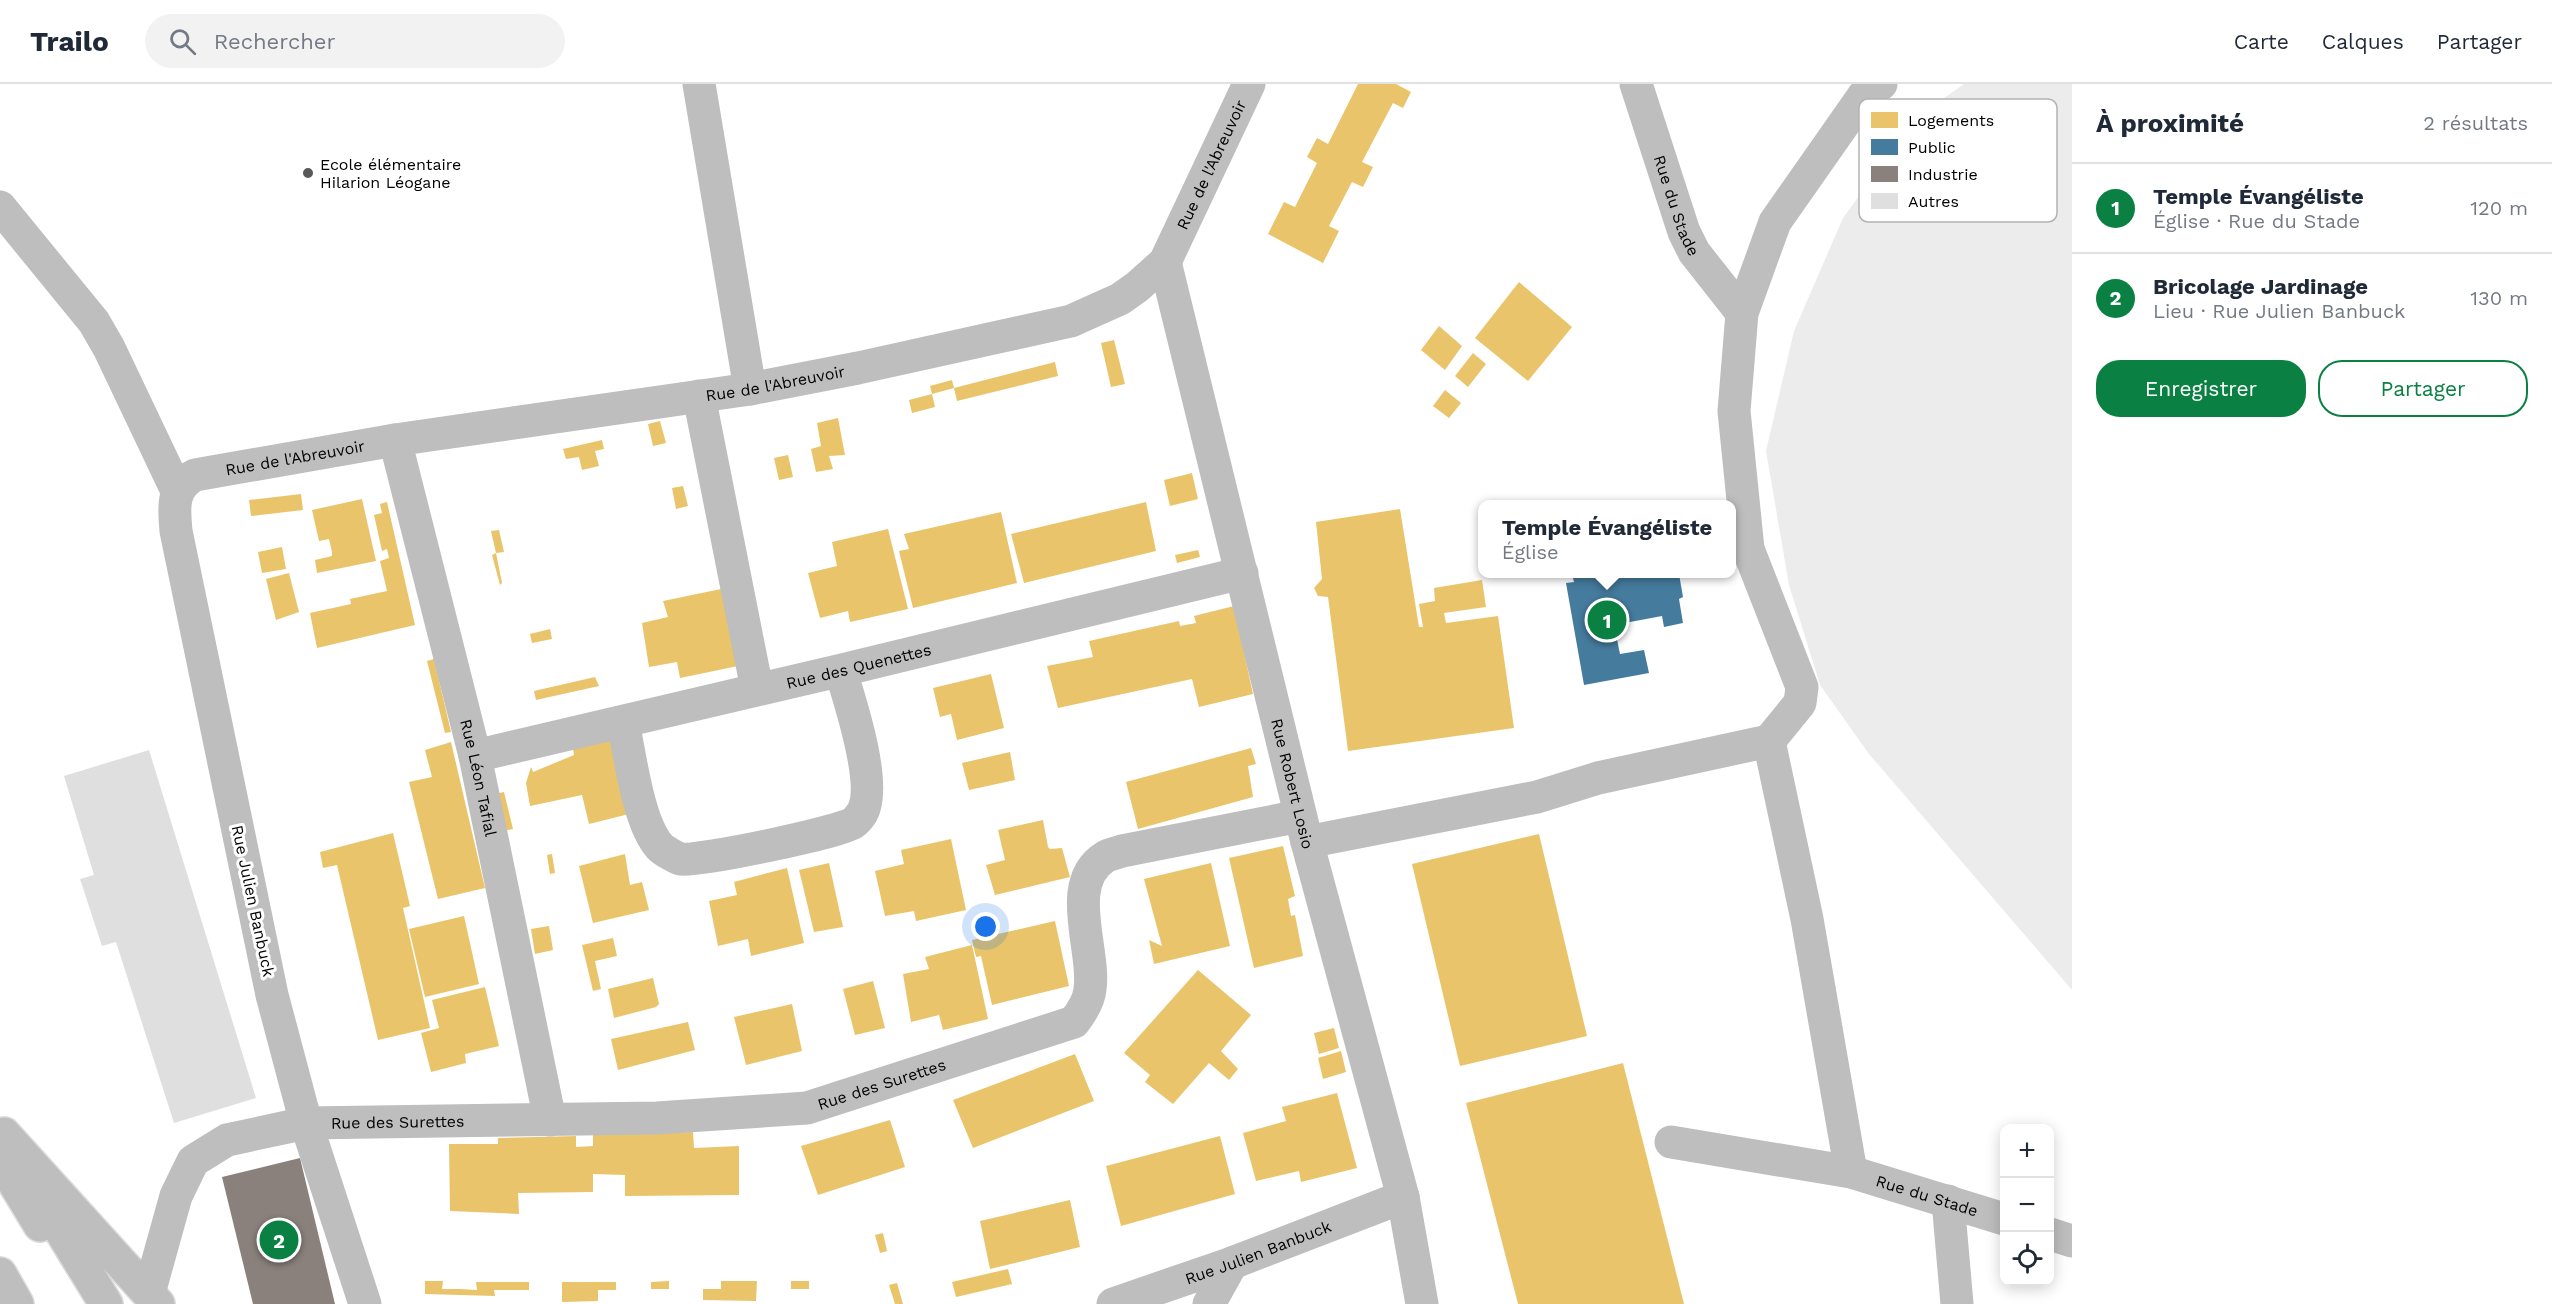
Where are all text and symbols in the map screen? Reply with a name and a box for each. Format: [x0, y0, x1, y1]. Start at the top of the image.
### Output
search box [145, 14, 565, 68]
text: Trailo [30, 25, 109, 58]
icon: search [166, 25, 199, 58]
text: Rechercher [214, 29, 336, 54]
text: Carte [2234, 29, 2289, 54]
text: Calques [2322, 29, 2404, 54]
text: Partager [2437, 29, 2522, 54]
street label: Rue de l'Abreuvoir [1172, 96, 1250, 233]
legend [1859, 99, 2057, 222]
text: À proximité [2096, 108, 2244, 138]
text: Logements [1908, 111, 1994, 130]
text: 2 résultats [2423, 111, 2528, 135]
text: Public [1908, 138, 1956, 157]
street label: Rue du Stade [1650, 153, 1704, 259]
place label: Ecole élémentaire Hilarion Léogane [320, 155, 461, 192]
text: Industrie [1908, 165, 1978, 184]
marker: Ecole élémentaire Hilarion Léogane [301, 166, 315, 180]
text: Temple Évangéliste [2153, 184, 2364, 209]
text: Autres [1908, 192, 1959, 211]
text: 1 [2111, 196, 2120, 220]
text: 120 m [2470, 196, 2528, 220]
text: Église · Rue du Stade [2153, 209, 2360, 233]
text: Bricolage Jardinage [2153, 274, 2368, 299]
text: 2 [2110, 286, 2121, 310]
text: 130 m [2470, 286, 2528, 310]
text: Lieu · Rue Julien Banbuck [2153, 299, 2405, 323]
button: Enregistrer [2096, 360, 2306, 417]
button: Partager [2318, 360, 2528, 417]
street label: Rue de l'Abreuvoir [704, 361, 847, 405]
street label: Rue de l'Abreuvoir [224, 436, 367, 479]
popup [1478, 500, 1736, 578]
text: Temple Évangéliste [1502, 515, 1712, 540]
text: Église [1502, 540, 1559, 564]
pin: 1 [1588, 598, 1626, 642]
street label: Rue des Quenettes [784, 640, 933, 692]
street label: Rue Robert Losio [1268, 716, 1318, 851]
street label: Rue Léon Tafial [457, 717, 501, 838]
street label: Rue Julien Banbuck [228, 823, 278, 979]
your location [971, 912, 1000, 941]
street label: Rue des Surettes [815, 1054, 948, 1114]
street label: Rue des Surettes [331, 1111, 465, 1132]
map controls [2000, 1124, 2054, 1286]
button: + [2000, 1124, 2054, 1178]
street label: Rue du Stade [1874, 1171, 1980, 1220]
button: − [2000, 1178, 2054, 1232]
street label: Rue Julien Banbuck [1182, 1216, 1334, 1288]
pin: 2 [260, 1218, 298, 1262]
button: locate [2000, 1232, 2054, 1286]

